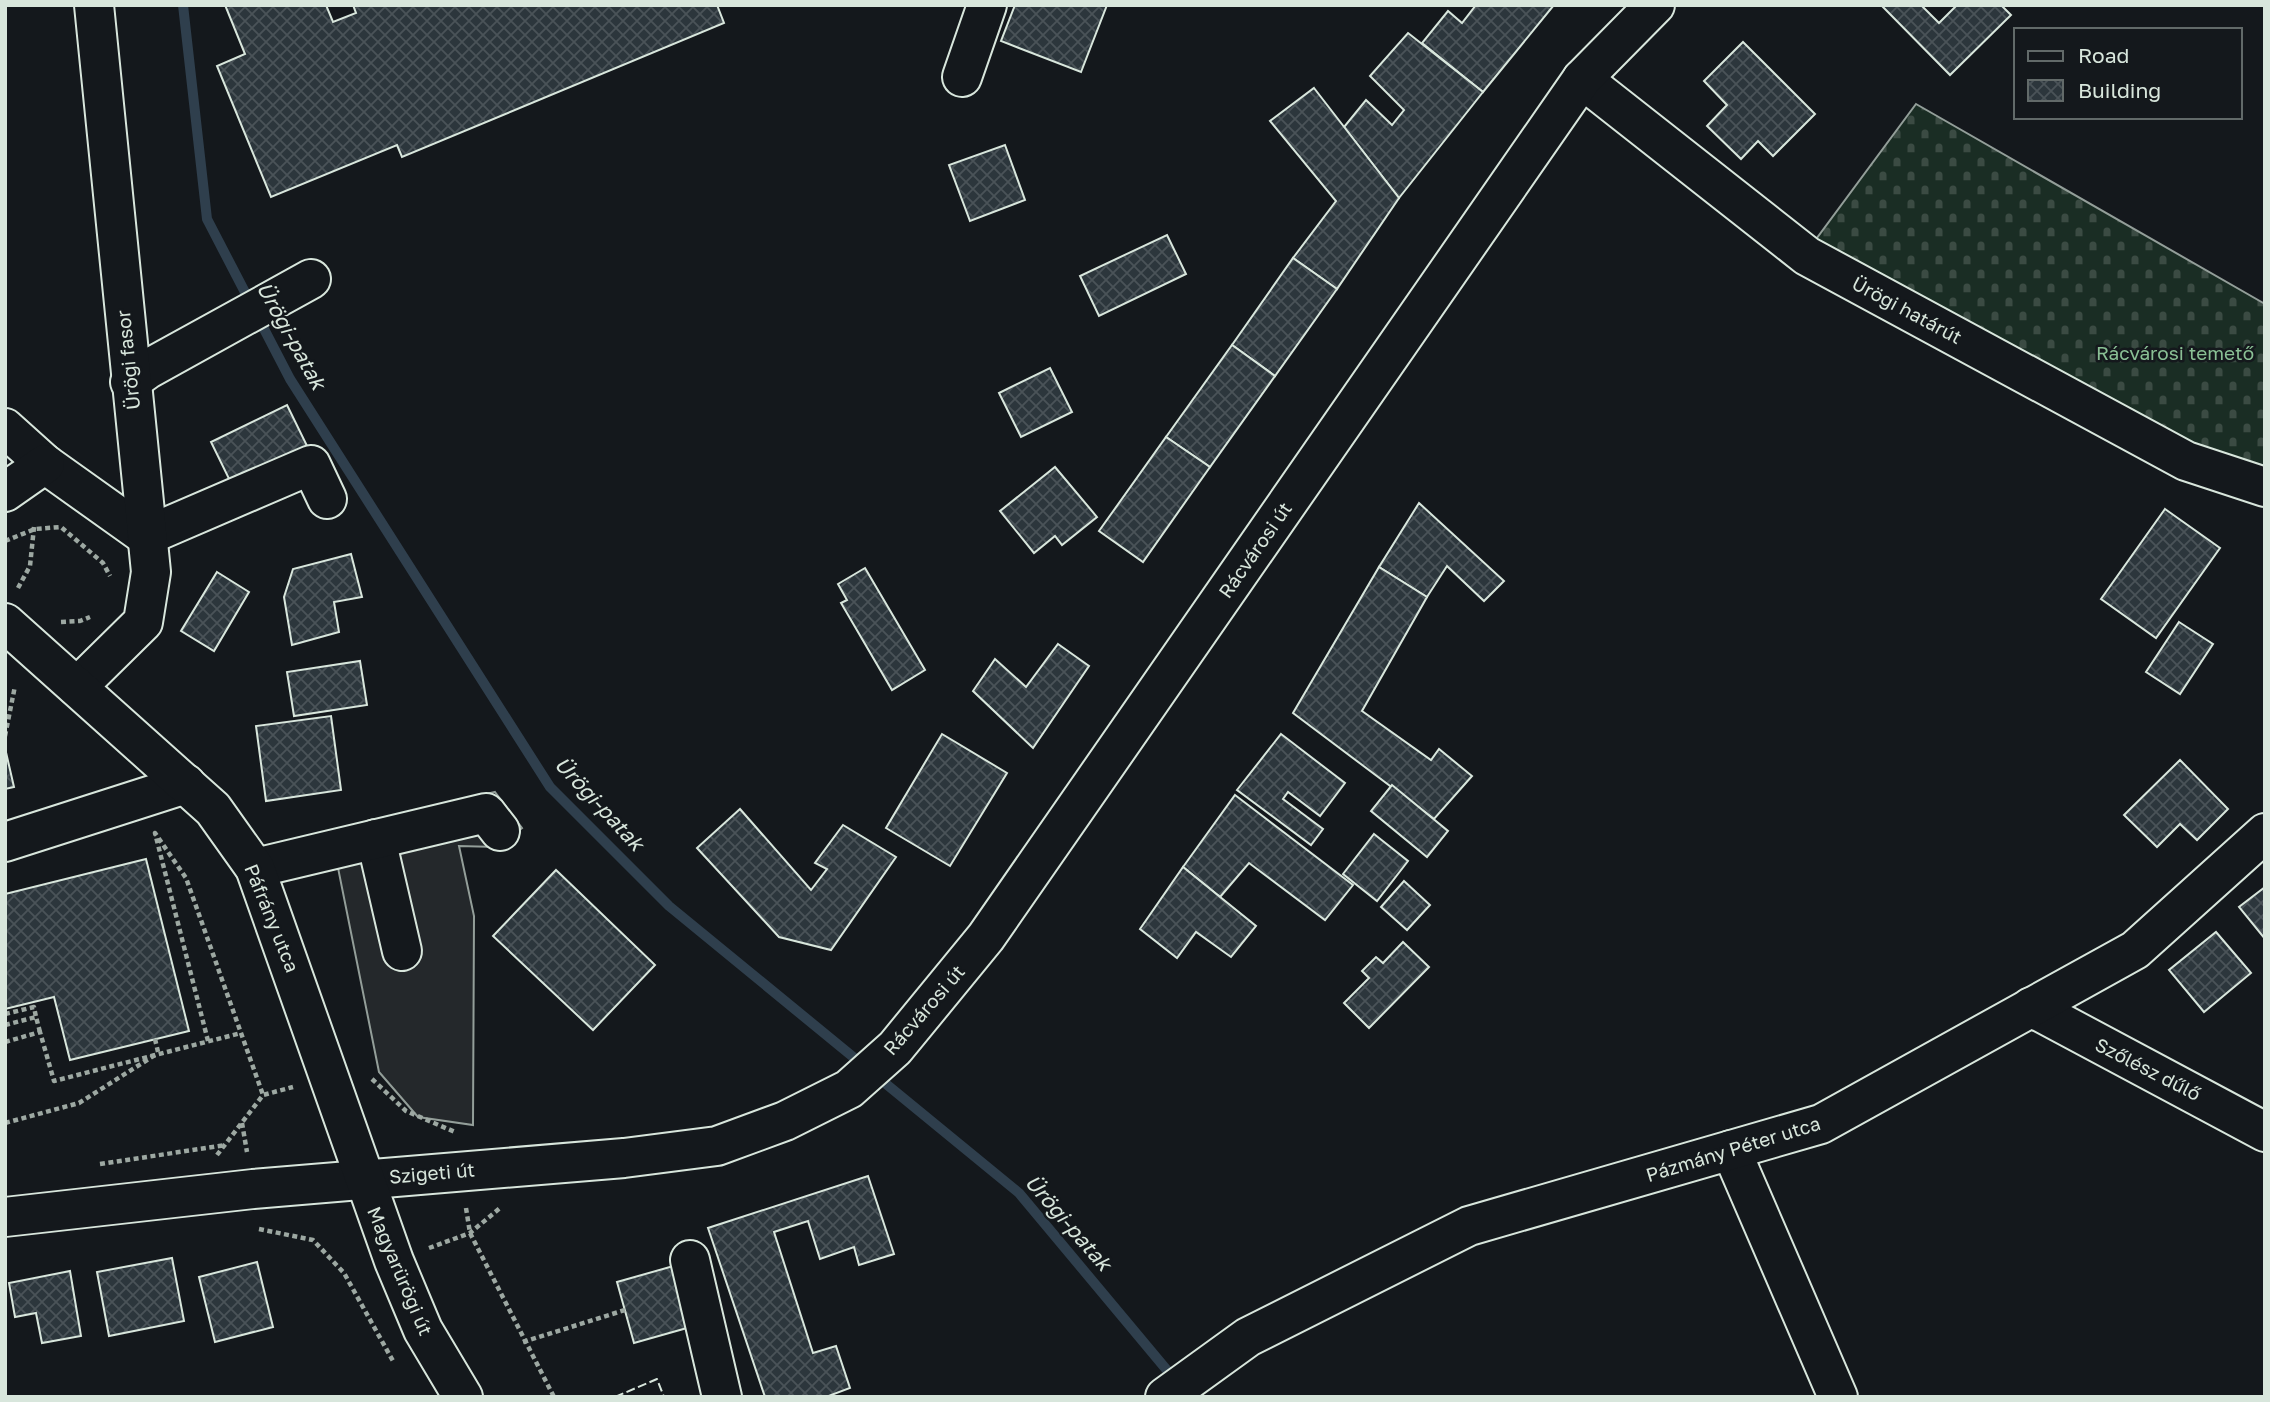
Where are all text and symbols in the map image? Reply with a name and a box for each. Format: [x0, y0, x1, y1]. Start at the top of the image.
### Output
legend [2014, 28, 2242, 119]
text: Road [2078, 42, 2129, 68]
text: Building [2078, 77, 2161, 103]
street label: Ürögi határút [1848, 271, 1966, 348]
water label: Ürögi-patak [252, 277, 333, 396]
street label: Ürögi fasor [111, 308, 144, 411]
park label: Rácvárosi temető [2096, 341, 2255, 364]
street label: Rácvárosi út [1213, 497, 1296, 602]
water label: Ürögi-patak [550, 751, 651, 857]
street label: Páfrány utca [240, 860, 305, 975]
street label: Rácvárosi út [878, 960, 969, 1059]
street label: Szőlész dűlő [2092, 1032, 2205, 1105]
street label: Pázmány Péter utca [1643, 1111, 1823, 1186]
street label: Szigeti út [388, 1157, 476, 1188]
water label: Ürögi-patak [1020, 1169, 1119, 1277]
street label: Magyarürögi út [363, 1203, 438, 1339]

